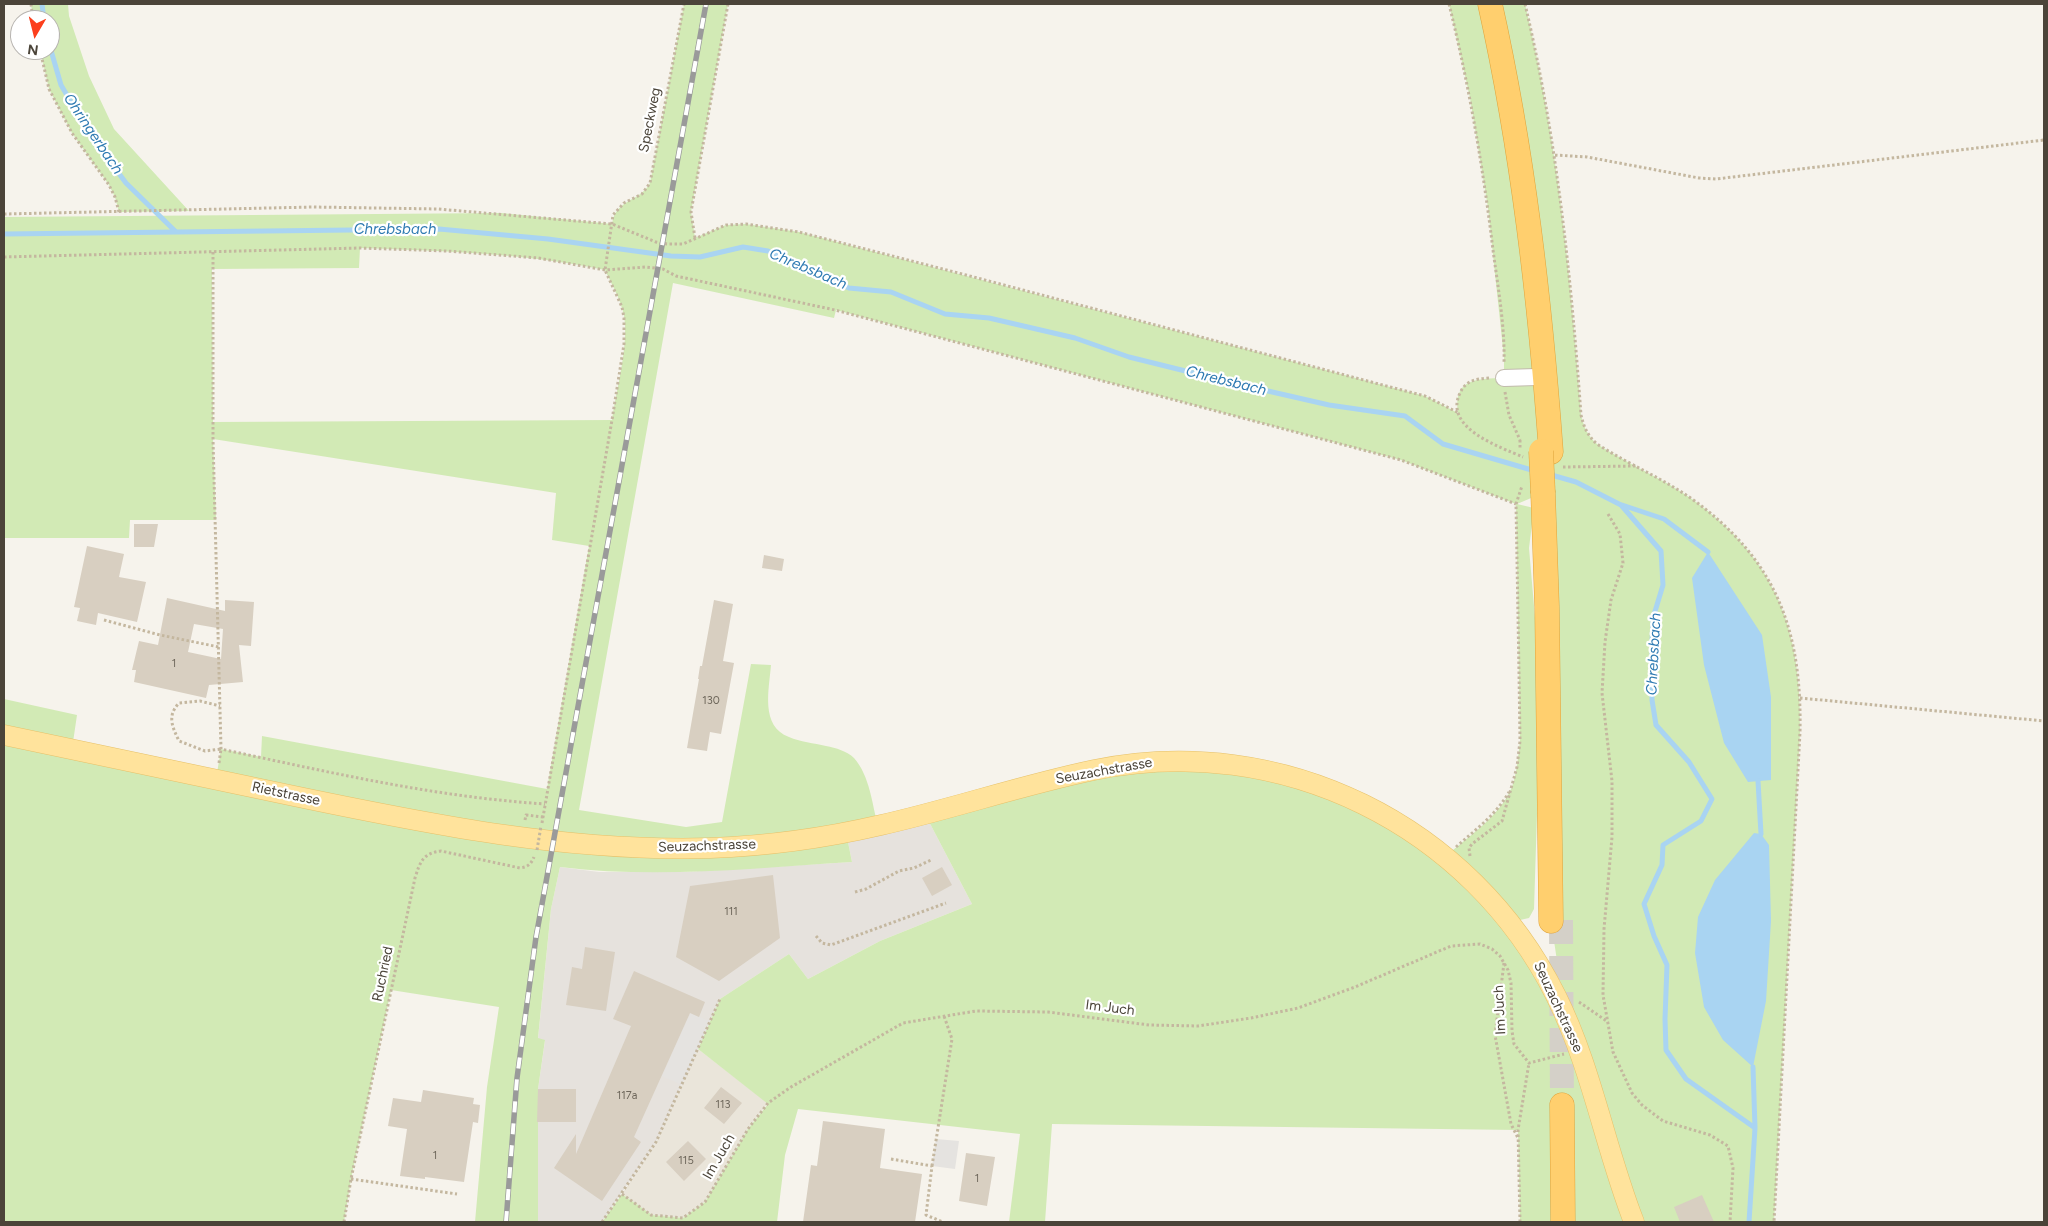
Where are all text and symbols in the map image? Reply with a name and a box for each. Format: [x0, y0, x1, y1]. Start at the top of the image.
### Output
north arrow [10, 10, 60, 60]
text: N [26, 40, 40, 59]
street label: Speckweg [636, 86, 664, 154]
water label: Ohringerbach [59, 90, 127, 178]
water label: Chrebsbach [354, 221, 436, 239]
water label: Chrebsbach [767, 245, 849, 293]
water label: Chrebsbach [1184, 362, 1268, 400]
water label: Chrebsbach [1643, 612, 1665, 696]
house number: 1 [172, 657, 176, 671]
house number: 130 [702, 694, 720, 708]
street label: Seuzachstrasse [1054, 754, 1154, 788]
street label: Rietstrasse [250, 779, 322, 809]
street label: Seuzachstrasse [658, 836, 756, 856]
house number: 111 [724, 905, 738, 919]
street label: Ruchried [369, 945, 397, 1003]
street label: Seuzachstrasse [1530, 959, 1586, 1055]
street label: Im Juch [1490, 985, 1510, 1035]
street label: Im Juch [1084, 997, 1136, 1019]
house number: 117a [617, 1089, 637, 1103]
house number: 113 [715, 1098, 731, 1112]
street label: Im Juch [699, 1131, 739, 1183]
house number: 1 [433, 1149, 437, 1163]
house number: 115 [678, 1154, 694, 1168]
house number: 1 [975, 1172, 979, 1186]

